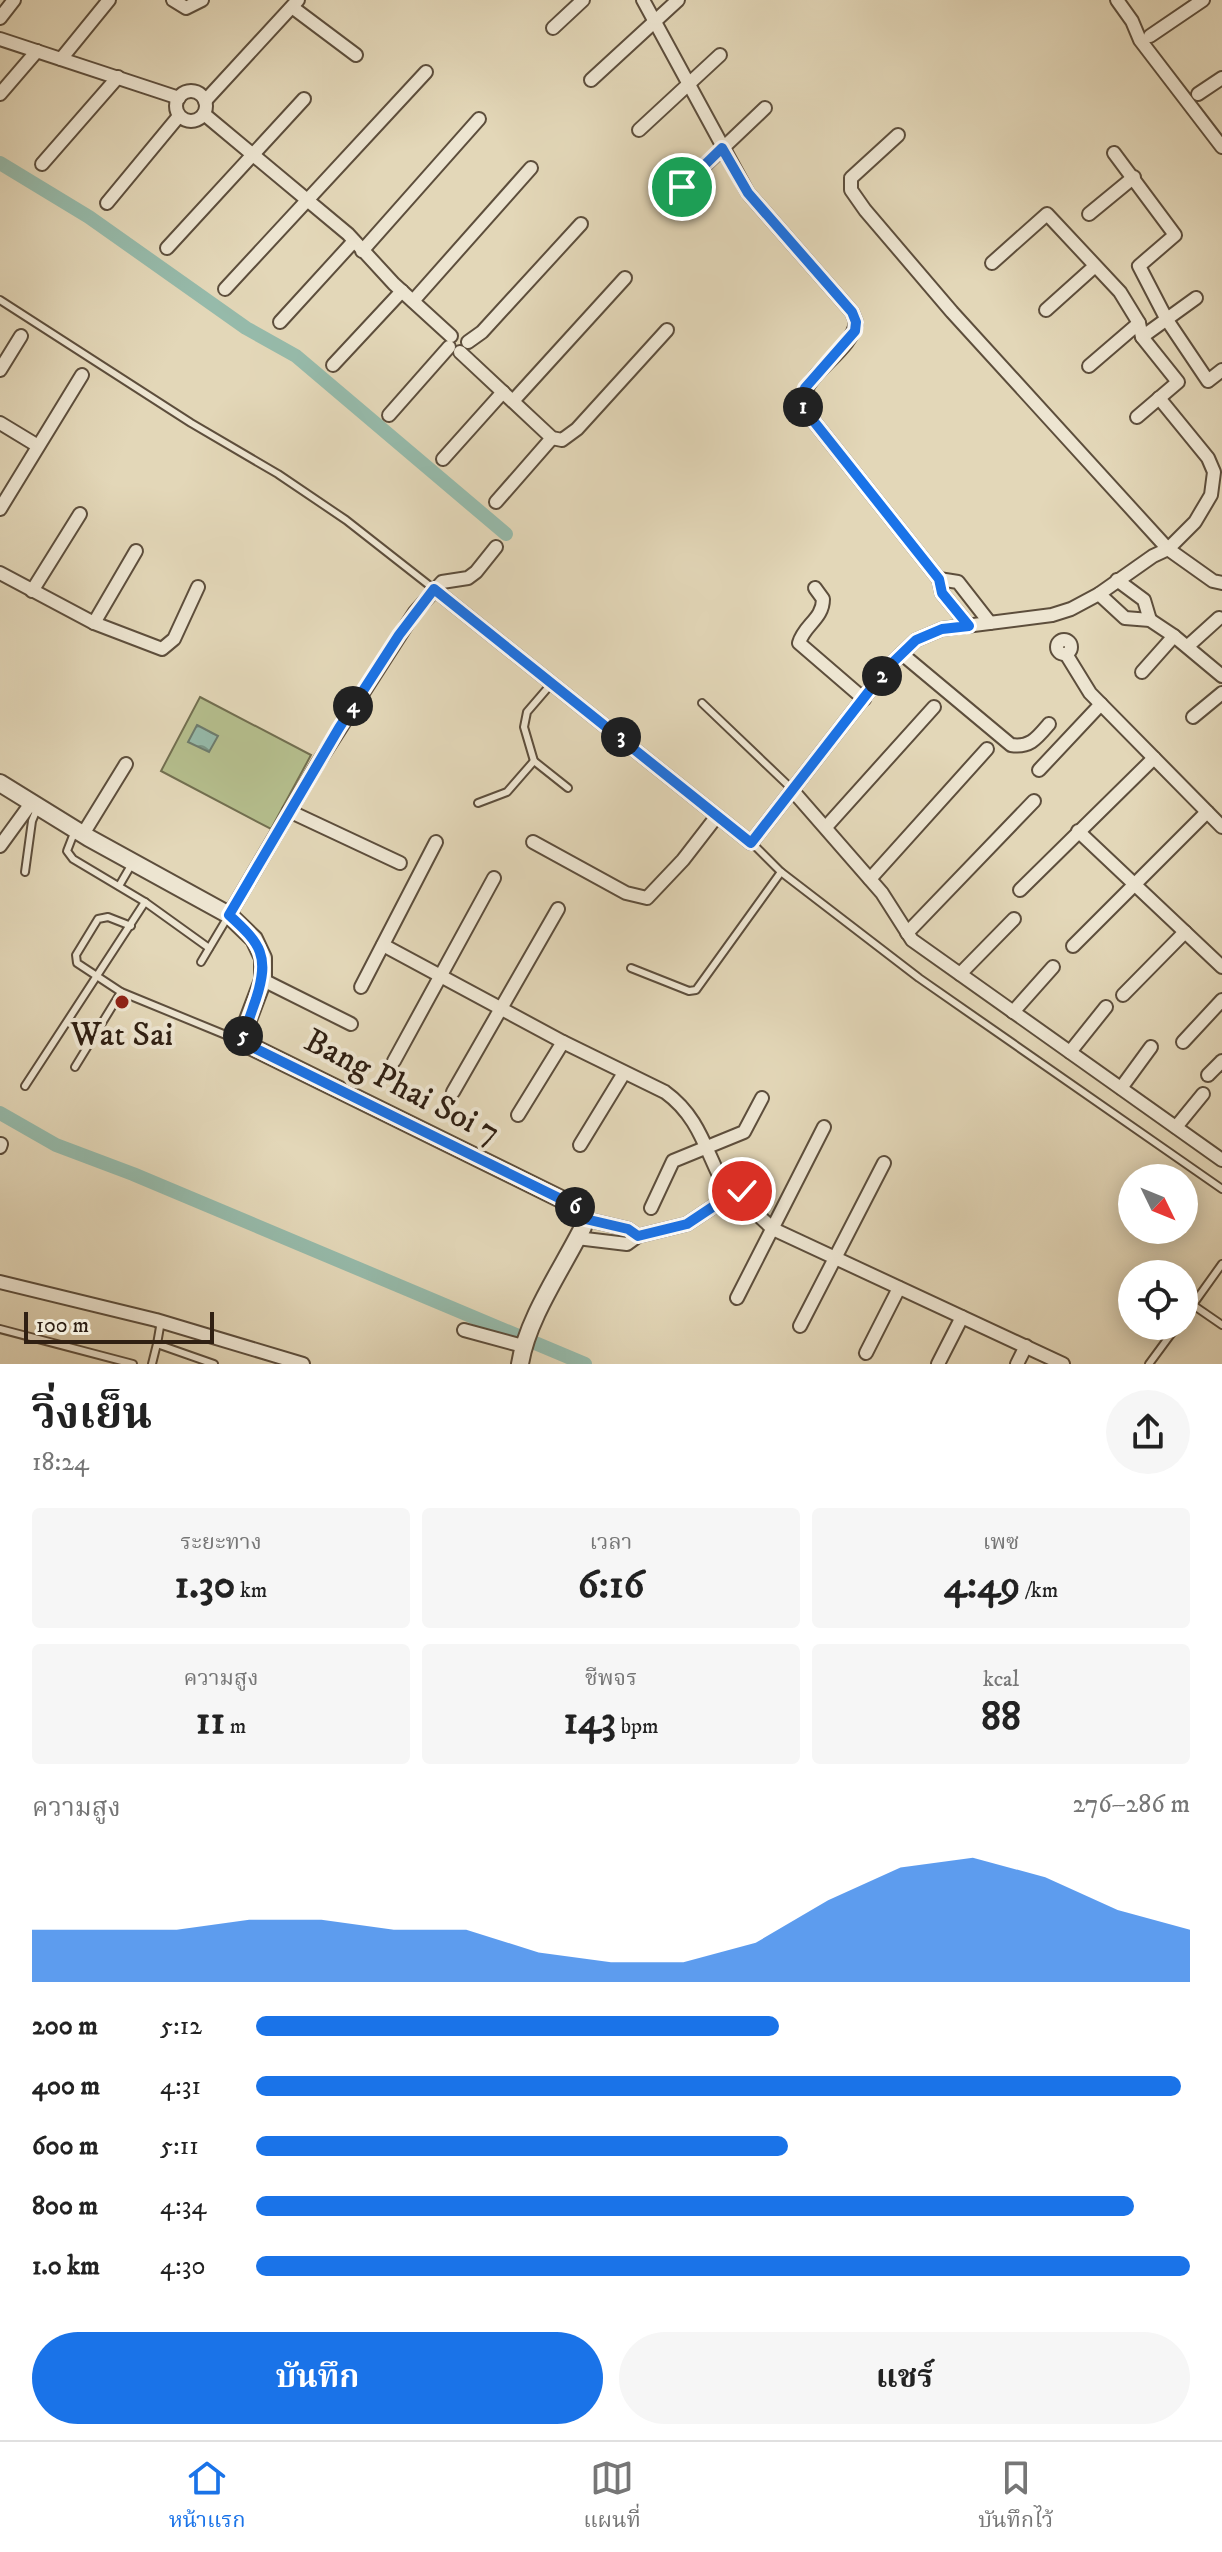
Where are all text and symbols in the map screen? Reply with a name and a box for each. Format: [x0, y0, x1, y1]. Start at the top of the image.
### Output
pin [648, 153, 716, 221]
icon: arrive [660, 165, 704, 209]
pin: 1 [783, 387, 823, 427]
text: 1 [799, 393, 807, 420]
pin: 2 [862, 656, 902, 696]
text: 2 [877, 662, 887, 689]
pin: 4 [333, 686, 373, 726]
text: 4 [347, 692, 359, 719]
pin: 3 [601, 717, 641, 757]
text: 3 [617, 723, 625, 750]
marker: Wat Sai [113, 993, 131, 1011]
place label: Wat Sai [70, 1014, 173, 1056]
pin: 5 [223, 1016, 263, 1056]
street label: Bang Phai Soi 7 [297, 1020, 507, 1154]
text: 5 [238, 1022, 248, 1049]
pin [708, 1157, 776, 1225]
north arrow [1118, 1164, 1198, 1244]
map controls [1118, 1164, 1198, 1340]
icon: check [720, 1169, 764, 1213]
pin: 6 [555, 1187, 595, 1227]
text: 6 [569, 1193, 581, 1220]
button: locate [1118, 1260, 1198, 1340]
scale bar [24, 1308, 214, 1344]
text: 100 m [36, 1312, 89, 1339]
text: วิ่งเย็น [32, 1388, 152, 1443]
button: share [1106, 1390, 1190, 1474]
text: 18:24 [32, 1446, 89, 1479]
text: ระยะทาง [180, 1529, 262, 1556]
text: เวลา [590, 1529, 632, 1556]
text: เพซ [983, 1529, 1019, 1556]
text: 1.30 [175, 1561, 235, 1611]
text: 6:16 [578, 1561, 644, 1611]
text: 4:49 [944, 1561, 1020, 1611]
text: km [235, 1577, 267, 1604]
text: /km [1020, 1577, 1058, 1604]
text: ความสูง [184, 1665, 259, 1692]
text: ชีพจร [585, 1665, 637, 1692]
text: kcal [983, 1666, 1019, 1693]
text: 88 [981, 1693, 1021, 1743]
text: 11 [196, 1697, 225, 1747]
text: 143 [563, 1697, 616, 1747]
text: m [225, 1713, 246, 1740]
text: bpm [616, 1713, 659, 1740]
text: 276–286 m [1073, 1788, 1190, 1821]
text: ความสูง [32, 1792, 121, 1825]
text: 200 m [32, 2010, 98, 2043]
text: 5:12 [160, 2010, 202, 2043]
text: 400 m [32, 2070, 100, 2103]
text: 4:31 [160, 2070, 201, 2103]
text: 600 m [32, 2130, 99, 2163]
text: 5:11 [160, 2130, 199, 2163]
text: 800 m [32, 2190, 98, 2223]
text: 4:34 [160, 2190, 206, 2223]
text: 1.0 km [32, 2250, 100, 2283]
text: 4:30 [160, 2250, 205, 2283]
button: บันทึก [32, 2332, 603, 2424]
button: แชร์ [619, 2332, 1190, 2424]
tab: หน้าแรก [169, 2456, 246, 2539]
tab: แผนที่ [583, 2456, 641, 2539]
tab: บันทึกไว้ [978, 2456, 1053, 2539]

